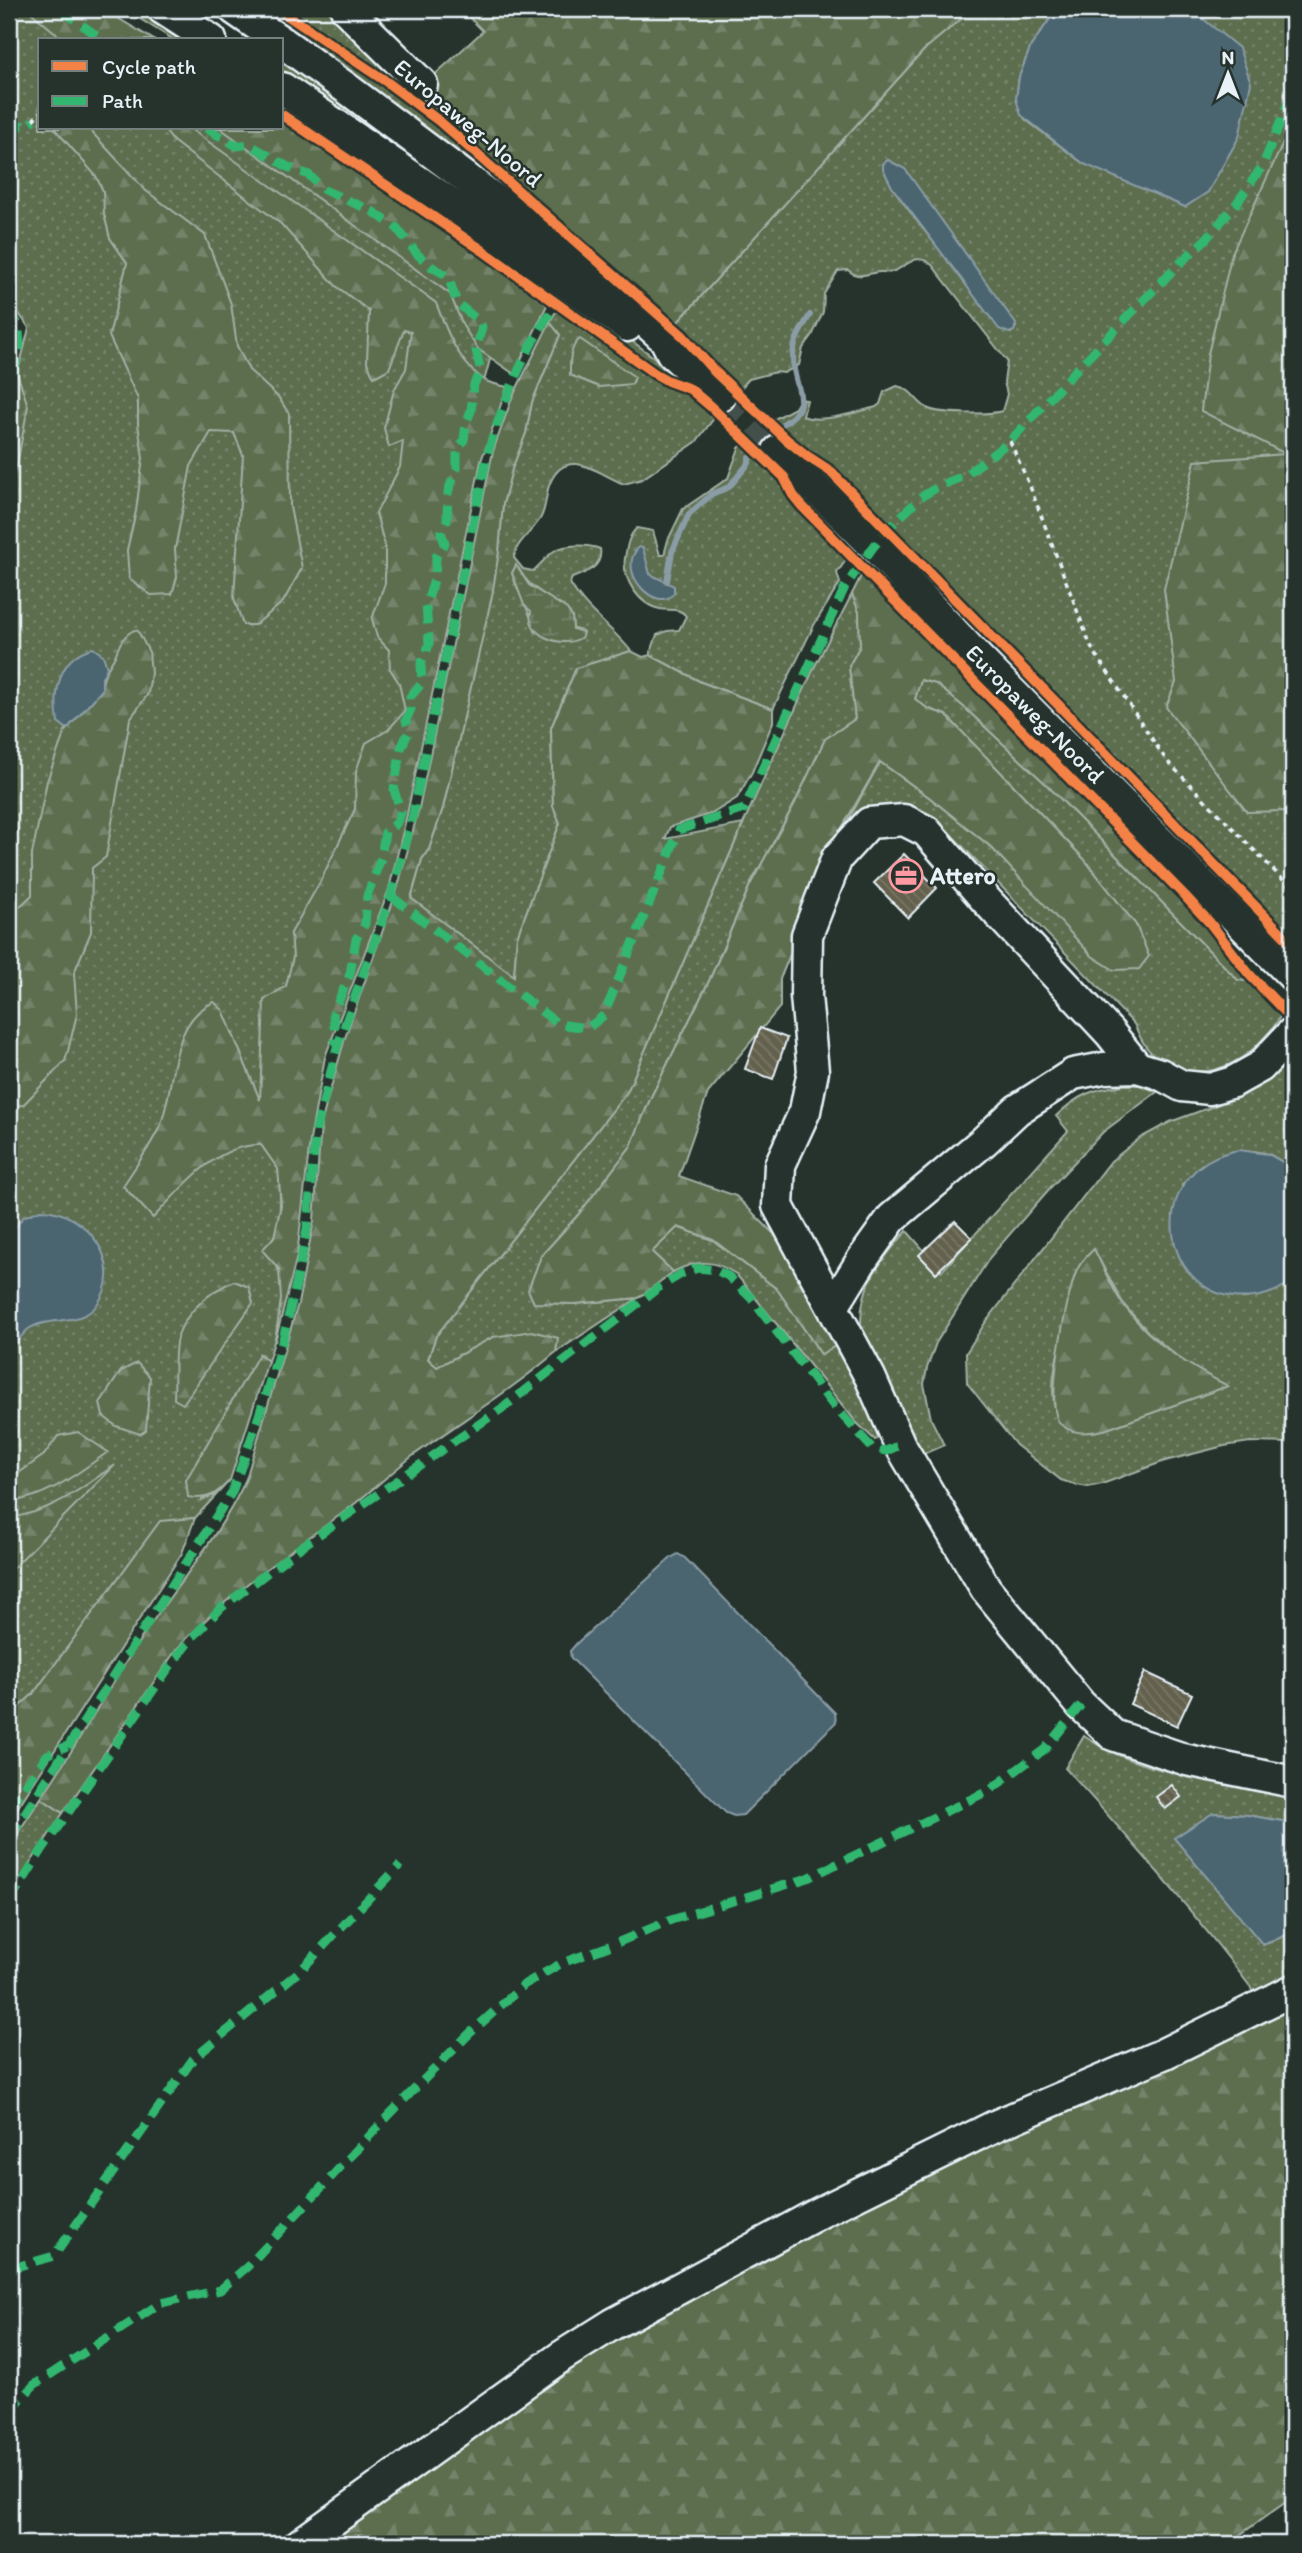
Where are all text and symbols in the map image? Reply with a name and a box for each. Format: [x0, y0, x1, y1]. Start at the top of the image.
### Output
legend [38, 38, 284, 130]
north arrow [1194, 38, 1264, 108]
text: N [1222, 46, 1234, 69]
street label: Europaweg-Noord [388, 52, 548, 193]
text: Cycle path [102, 54, 196, 79]
text: Path [102, 88, 143, 113]
street label: Europaweg-Noord [960, 638, 1111, 789]
office icon: Attero [887, 857, 925, 895]
place label: Attero [929, 861, 996, 890]

